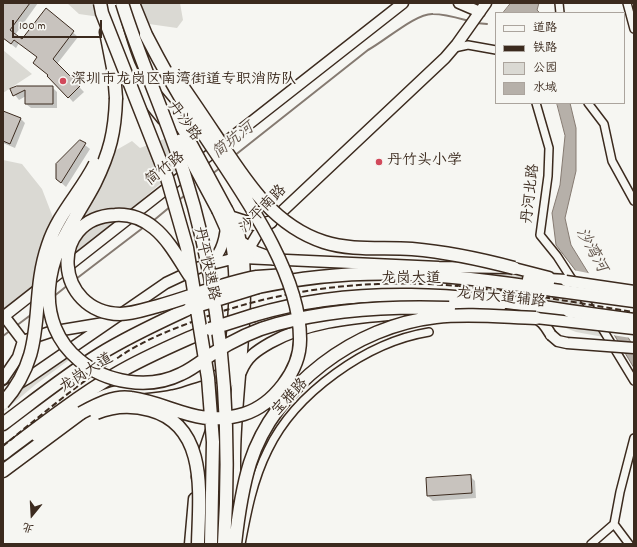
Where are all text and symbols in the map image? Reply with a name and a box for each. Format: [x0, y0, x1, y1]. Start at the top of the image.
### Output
scale bar [14, 12, 104, 38]
legend [495, 12, 625, 104]
text: 100 m [19, 18, 46, 35]
text: 道路 [533, 20, 557, 37]
text: 铁路 [533, 40, 557, 57]
text: 公园 [533, 60, 557, 77]
place label: 深圳市龙岗区南湾街道专职消防队 [71, 72, 296, 90]
marker: 深圳市龙岗区南湾街道专职消防队 [58, 76, 68, 86]
text: 水域 [533, 80, 557, 97]
street label: 丹沙路 [162, 99, 204, 145]
water label: 简坑河 [209, 120, 259, 164]
street label: 简竹路 [143, 149, 189, 191]
place label: 丹竹头小学 [387, 153, 462, 171]
marker: 丹竹头小学 [374, 157, 384, 167]
street label: 丹河北路 [519, 163, 545, 225]
street label: 沙平南路 [237, 182, 291, 238]
street label: 丹平快速路 [188, 225, 222, 303]
water label: 沙湾河 [570, 225, 610, 277]
street label: 龙岗大道 [381, 271, 441, 289]
street label: 龙岗大道辅路 [455, 285, 547, 313]
street label: 龙岗大道 [57, 350, 117, 398]
street label: 宝雅路 [269, 375, 313, 421]
north arrow [12, 495, 52, 535]
text: 北 [21, 517, 36, 536]

